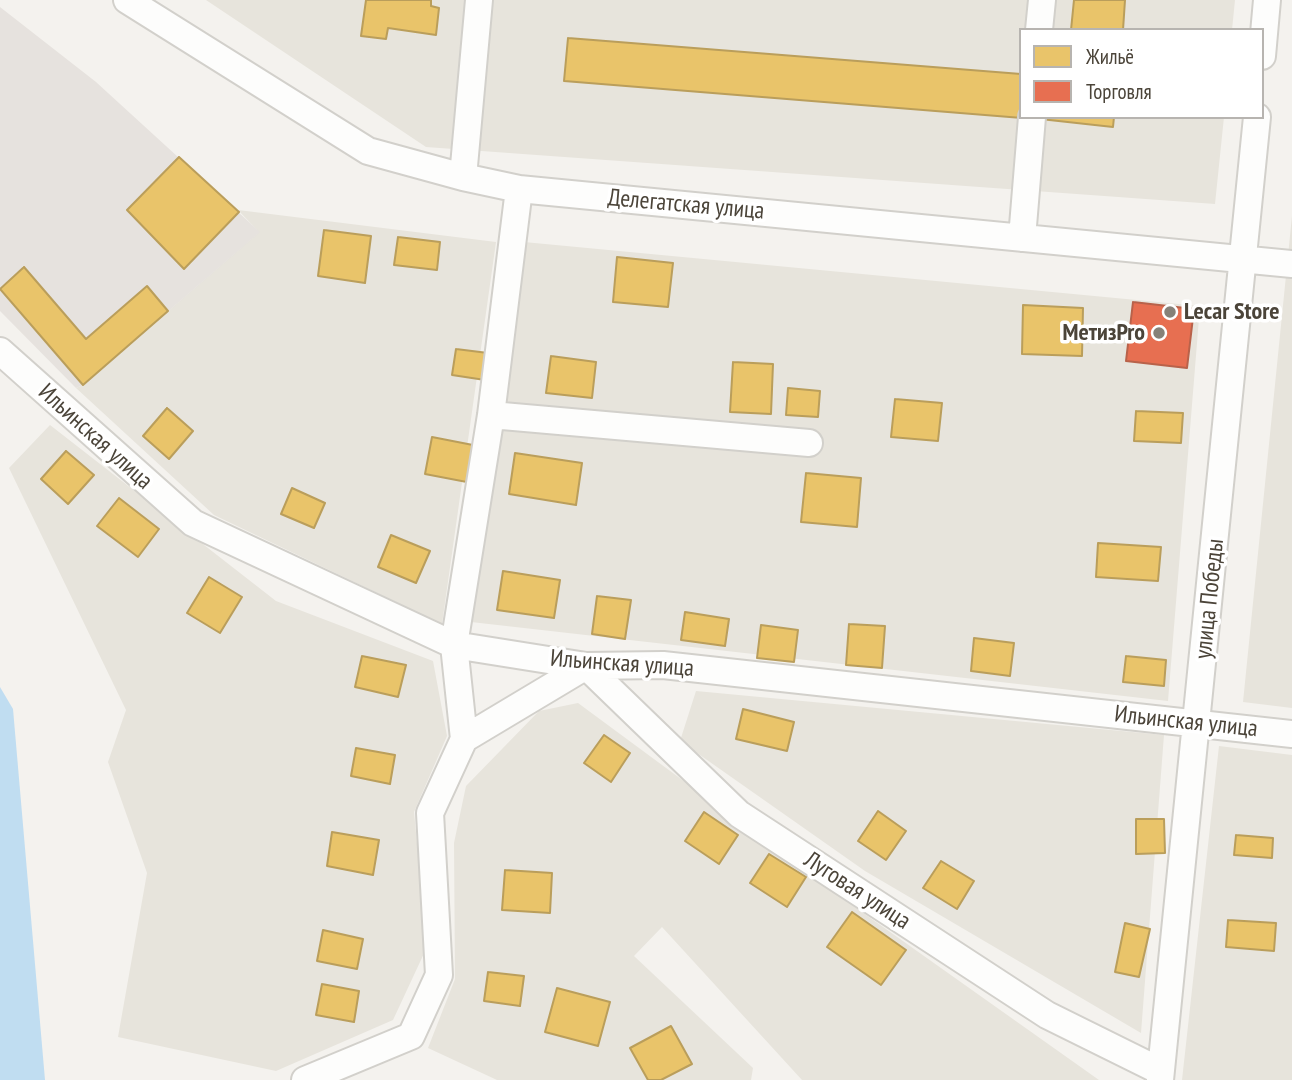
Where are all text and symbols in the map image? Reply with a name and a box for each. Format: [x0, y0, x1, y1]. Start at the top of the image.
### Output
legend [1019, 28, 1264, 119]
text: Жильё [1086, 43, 1134, 70]
text: Торговля [1086, 78, 1152, 105]
street label: Делегатская улица [607, 184, 765, 226]
place label: Lecar Store [1184, 298, 1280, 326]
marker: Lecar Store [1162, 304, 1178, 320]
place label: МетизPro [1063, 319, 1145, 347]
marker: МетизPro [1151, 325, 1167, 341]
street label: Ильинская улица [32, 378, 158, 496]
street label: улица Победы [1189, 538, 1231, 660]
street label: Ильинская улица [549, 645, 695, 683]
street label: Ильинская улица [1113, 700, 1259, 744]
street label: Луговая улица [798, 846, 916, 936]

